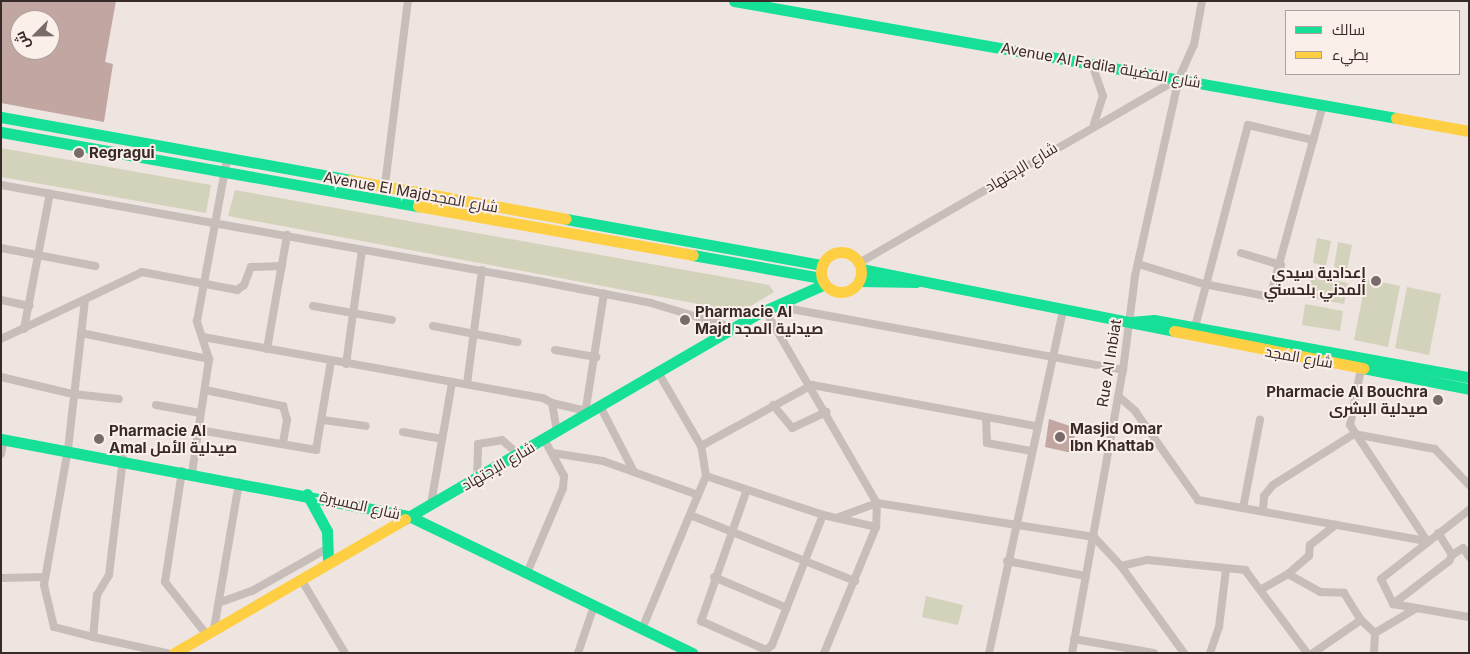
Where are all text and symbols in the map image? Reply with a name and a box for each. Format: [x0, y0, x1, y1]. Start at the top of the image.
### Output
north arrow [10, 10, 60, 60]
legend [1285, 10, 1460, 75]
text: سالك [1332, 20, 1365, 39]
text: ش [10, 29, 33, 52]
street label: Avenue Al Fadila شارع الفضيلة [1000, 39, 1202, 91]
text: بطيء [1332, 45, 1369, 64]
street label: شارع الإجتهاد [982, 138, 1060, 196]
place label: Regragui [89, 144, 155, 162]
marker: Regragui [73, 147, 85, 159]
street label: Avenue El Majdشارع المجد [322, 168, 500, 216]
place label: إعدادية سيدي المدني بلحسني [1264, 263, 1366, 298]
marker: إعدادية سيدي المدني بلحسني [1370, 275, 1382, 287]
place label: Pharmacie Al Majd صيدلية المجد [695, 302, 823, 337]
marker: Pharmacie Al Majd صيدلية المجد [679, 314, 691, 326]
street label: Rue Al Inbiat [1093, 318, 1125, 408]
street label: شارع المجد [1264, 342, 1334, 372]
place label: Pharmacie Al Bouchra صيدلية البشرى [1266, 382, 1428, 417]
marker: Pharmacie Al Bouchra صيدلية البشرى [1432, 394, 1444, 406]
place label: Masjid Omar Ibn Khattab [1070, 419, 1162, 454]
place label: Pharmacie Al Amal صيدلية الأمل [109, 421, 237, 456]
marker: Masjid Omar Ibn Khattab [1054, 431, 1066, 443]
marker: Pharmacie Al Amal صيدلية الأمل [93, 433, 105, 445]
street label: شارع الإجتهاد [458, 438, 538, 494]
street label: شارع المسيرة [318, 487, 402, 523]

